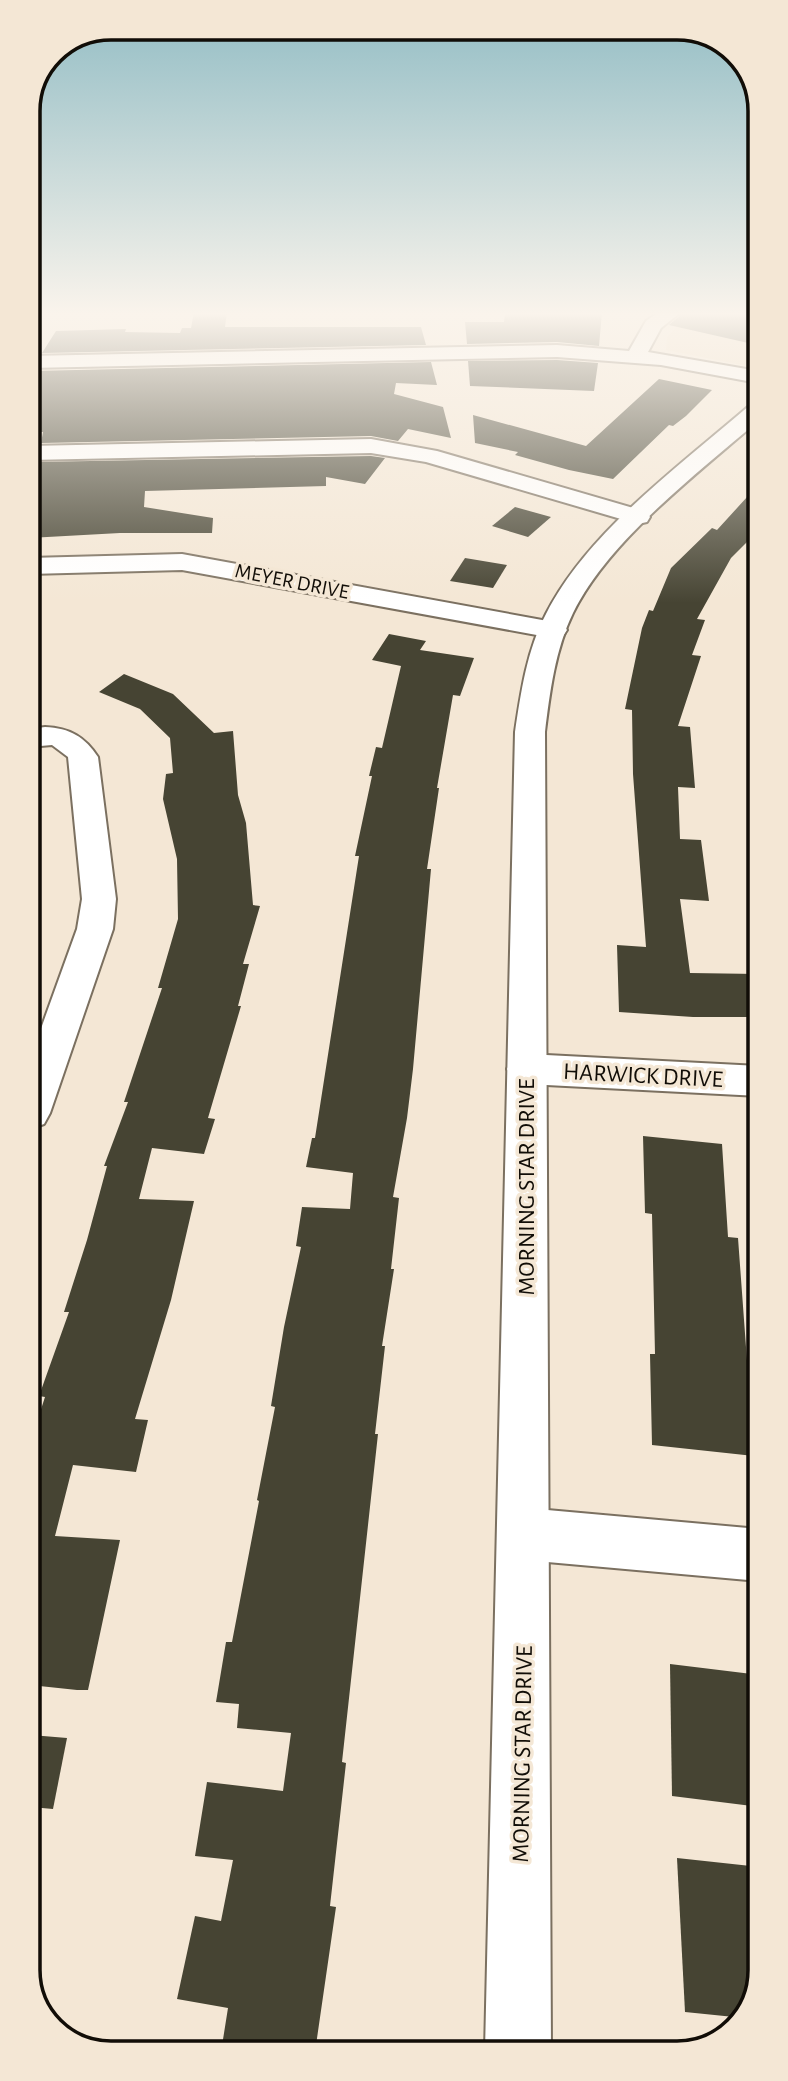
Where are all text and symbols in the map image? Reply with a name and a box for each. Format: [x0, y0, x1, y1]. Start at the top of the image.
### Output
street label: MEYER DRIVE [233, 560, 351, 603]
street label: HARWICK DRIVE [562, 1060, 724, 1092]
street label: MORNING STAR DRIVE [515, 1078, 539, 1296]
street label: MORNING STAR DRIVE [509, 1645, 537, 1863]

